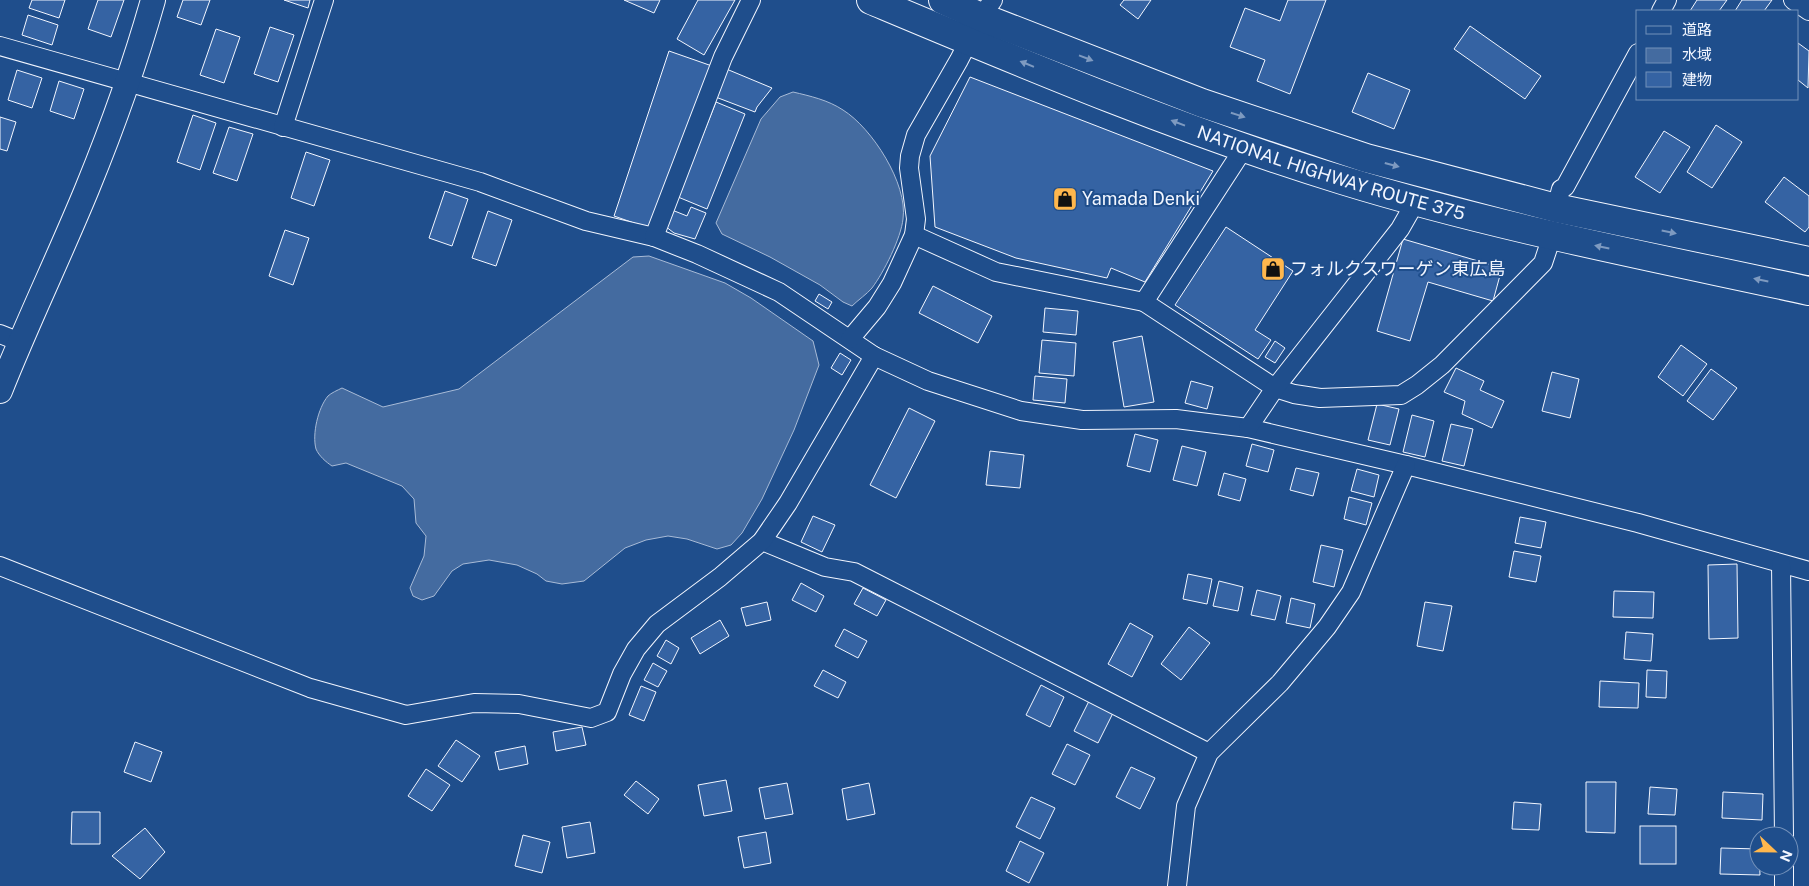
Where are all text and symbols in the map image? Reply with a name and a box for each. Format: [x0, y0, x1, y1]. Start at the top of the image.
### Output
legend [1636, 10, 1799, 100]
text: 道路 [1682, 21, 1712, 38]
text: 水域 [1682, 46, 1712, 63]
one-way arrow [1079, 54, 1094, 62]
one-way arrow [1019, 60, 1034, 67]
text: 建物 [1682, 71, 1712, 88]
one-way arrow [1230, 112, 1245, 119]
one-way arrow [1170, 119, 1185, 127]
street label: NATIONAL HIGHWAY ROUTE 375 [1194, 121, 1467, 224]
one-way arrow [1385, 161, 1400, 169]
shop icon: Yamada Denki [1052, 186, 1078, 212]
place label: Yamada Denki [1082, 188, 1200, 209]
one-way arrow [1662, 228, 1677, 236]
one-way arrow [1594, 242, 1610, 250]
shop icon: フォルクスワーゲン東広島 [1260, 256, 1286, 282]
place label: フォルクスワーゲン東広島 [1290, 258, 1505, 279]
one-way arrow [1753, 276, 1769, 284]
north arrow [1749, 826, 1799, 876]
text: N [1777, 848, 1796, 864]

